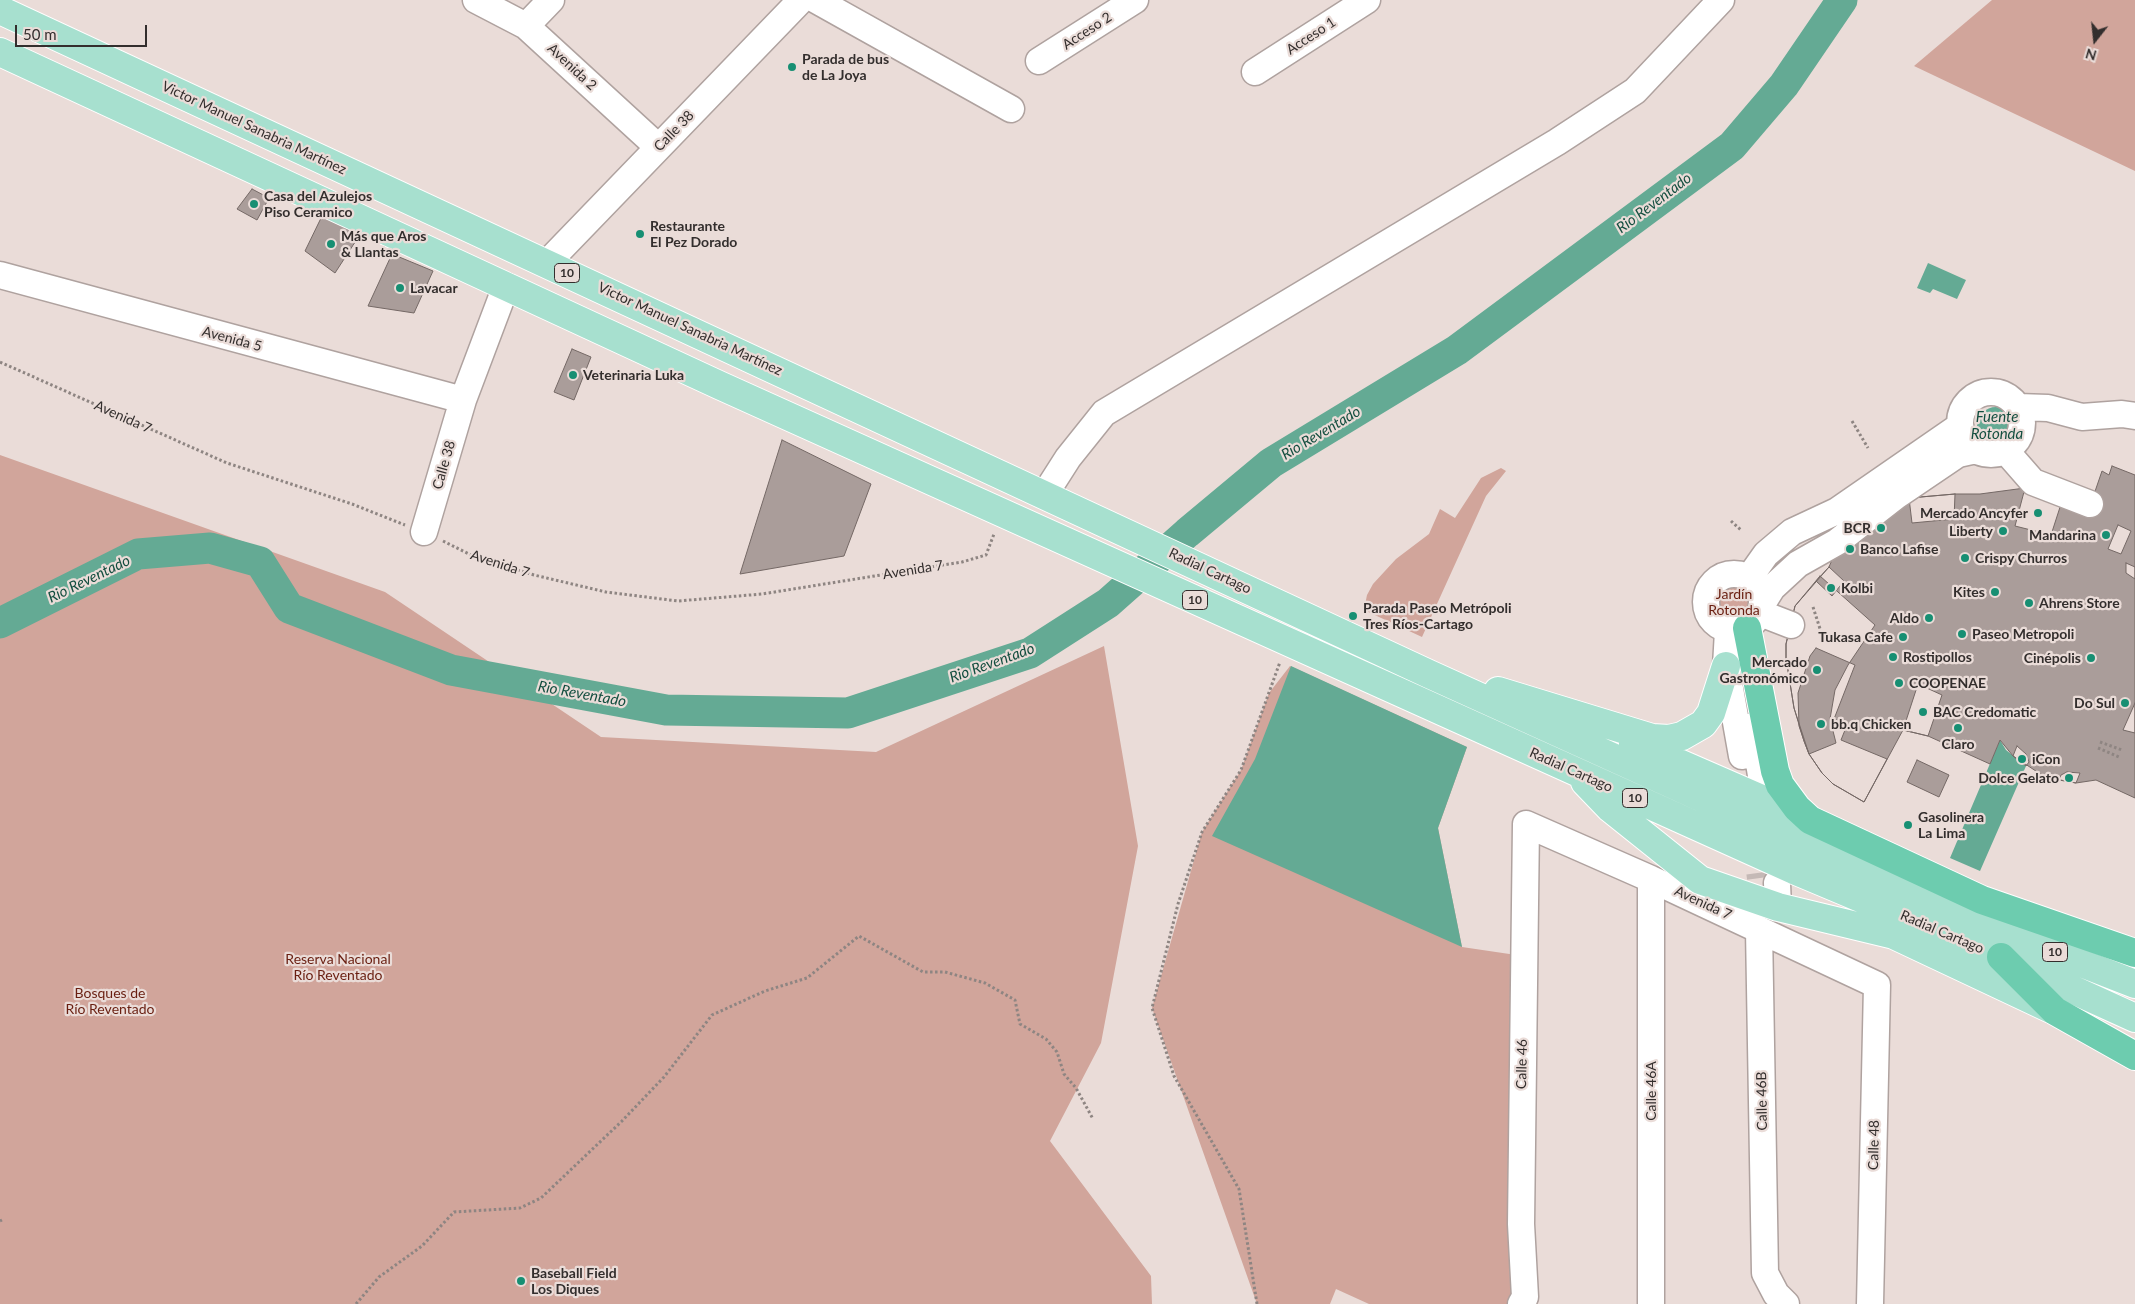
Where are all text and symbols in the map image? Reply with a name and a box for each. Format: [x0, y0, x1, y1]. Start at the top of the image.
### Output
street label: Acceso 2 [1059, 9, 1115, 53]
street label: Acceso 1 [1283, 14, 1339, 58]
scale bar [18, 15, 150, 47]
north arrow [2070, 15, 2120, 65]
text: 50 m [23, 25, 57, 43]
street label: Avenida 2 [544, 40, 600, 94]
text: N [2083, 45, 2098, 65]
place label: Parada de bus de La Joya [802, 51, 889, 84]
marker: Parada de bus de La Joya [786, 61, 798, 73]
street label: Victor Manuel Sanabria Martínez [159, 78, 349, 178]
street label: Calle 38 [651, 107, 697, 155]
water label: Rio Reventado [1613, 169, 1695, 237]
place label: Casa del Azulejos Piso Ceramico [264, 188, 372, 220]
marker: Casa del Azulejos Piso Ceramico [248, 198, 260, 210]
place label: Restaurante El Pez Dorado [650, 218, 737, 250]
place label: Más que Aros & Llantas [341, 228, 426, 260]
marker: Restaurante El Pez Dorado [634, 228, 646, 240]
marker: Más que Aros & Llantas [325, 238, 337, 250]
road number: 10 [554, 264, 580, 282]
street label: Victor Manuel Sanabria Martínez [595, 279, 785, 379]
place label: Lavacar [410, 280, 458, 296]
marker: Lavacar [394, 282, 406, 294]
street label: Avenida 5 [200, 323, 264, 355]
place label: Veterinaria Luka [583, 367, 684, 383]
marker: Veterinaria Luka [567, 369, 579, 381]
street label: Avenida 7 [92, 397, 154, 437]
water label: Rio Reventado [1278, 402, 1364, 464]
water label: Fuente Rotonda [1971, 408, 2023, 443]
street label: Calle 38 [429, 439, 459, 491]
place label: Mercado Ancyfer [1920, 505, 2028, 521]
marker: Mercado Ancyfer [2032, 507, 2044, 519]
place label: BCR [1844, 520, 1871, 536]
marker: BCR [1875, 522, 1887, 534]
place label: Liberty [1949, 523, 1993, 539]
marker: Liberty [1997, 525, 2009, 537]
place label: Mandarina [2029, 527, 2096, 543]
marker: Mandarina [2100, 529, 2112, 541]
place label: Banco Lafise [1860, 541, 1938, 557]
marker: Banco Lafise [1844, 543, 1856, 555]
street label: Radial Cartago [1166, 545, 1254, 597]
street label: Avenida 7 [468, 547, 532, 581]
place label: Crispy Churros [1975, 550, 2067, 566]
water label: Rio Reventado [45, 551, 133, 607]
marker: Crispy Churros [1959, 552, 1971, 564]
street label: Avenida 7 [882, 557, 944, 583]
place label: Kolbi [1841, 580, 1873, 596]
marker: Kolbi [1825, 582, 1837, 594]
place label: Kites [1953, 584, 1985, 600]
park label: Jardín Rotonda [1708, 586, 1760, 618]
marker: Kites [1989, 586, 2001, 598]
road number: 10 [1182, 590, 1208, 610]
place label: Ahrens Store [2039, 595, 2120, 611]
marker: Ahrens Store [2023, 597, 2035, 609]
place label: Parada Paseo Metrópoli Tres Ríos-Cartago [1363, 600, 1512, 632]
marker: Parada Paseo Metrópoli Tres Ríos-Cartago [1347, 610, 1359, 622]
place label: Aldo [1890, 610, 1919, 626]
marker: Aldo [1923, 612, 1935, 624]
place label: Paseo Metropoli [1972, 626, 2074, 642]
marker: Paseo Metropoli [1956, 628, 1968, 640]
place label: Tukasa Cafe [1818, 629, 1893, 645]
marker: Tukasa Cafe [1897, 631, 1909, 643]
water label: Rio Reventado [947, 639, 1037, 687]
place label: Rostipollos [1903, 649, 1972, 665]
place label: Cinépolis [2024, 650, 2081, 666]
marker: Rostipollos [1887, 651, 1899, 663]
marker: Cinépolis [2085, 652, 2097, 664]
place label: Mercado Gastronómico [1719, 654, 1807, 686]
marker: Mercado Gastronómico [1811, 664, 1823, 676]
place label: COOPENAE [1909, 675, 1986, 691]
water label: Rio Reventado [536, 677, 628, 711]
marker: COOPENAE [1893, 677, 1905, 689]
place label: Do Sul [2074, 695, 2115, 711]
marker: Do Sul [2119, 697, 2131, 709]
place label: BAC Credomatic [1933, 704, 2036, 720]
marker: BAC Credomatic [1917, 706, 1929, 718]
place label: bb.q Chicken [1831, 716, 1912, 732]
marker: bb.q Chicken [1815, 718, 1827, 730]
marker: Claro [1952, 722, 1964, 734]
place label: Claro [1942, 736, 1974, 752]
street label: Radial Cartago [1527, 744, 1615, 796]
place label: iCon [2032, 751, 2060, 767]
marker: iCon [2016, 753, 2028, 765]
place label: Dolce Gelato [1978, 770, 2059, 786]
marker: Dolce Gelato [2063, 772, 2075, 784]
road number: 10 [1622, 788, 1648, 808]
place label: Gasolinera La Lima [1918, 809, 1984, 842]
marker: Gasolinera La Lima [1902, 819, 1914, 831]
street label: Avenida 7 [1672, 882, 1734, 924]
street label: Radial Cartago [1898, 907, 1986, 957]
road number: 10 [2042, 942, 2068, 962]
park label: Reserva Nacional Río Reventado [285, 951, 391, 984]
park label: Bosques de Río Reventado [66, 985, 154, 1018]
street label: Calle 46 [1513, 1039, 1531, 1089]
street label: Calle 46A [1643, 1061, 1659, 1121]
street label: Calle 46B [1753, 1071, 1771, 1131]
street label: Calle 48 [1865, 1120, 1883, 1170]
place label: Baseball Field Los Diques [531, 1265, 617, 1298]
marker: Baseball Field Los Diques [515, 1275, 527, 1287]

